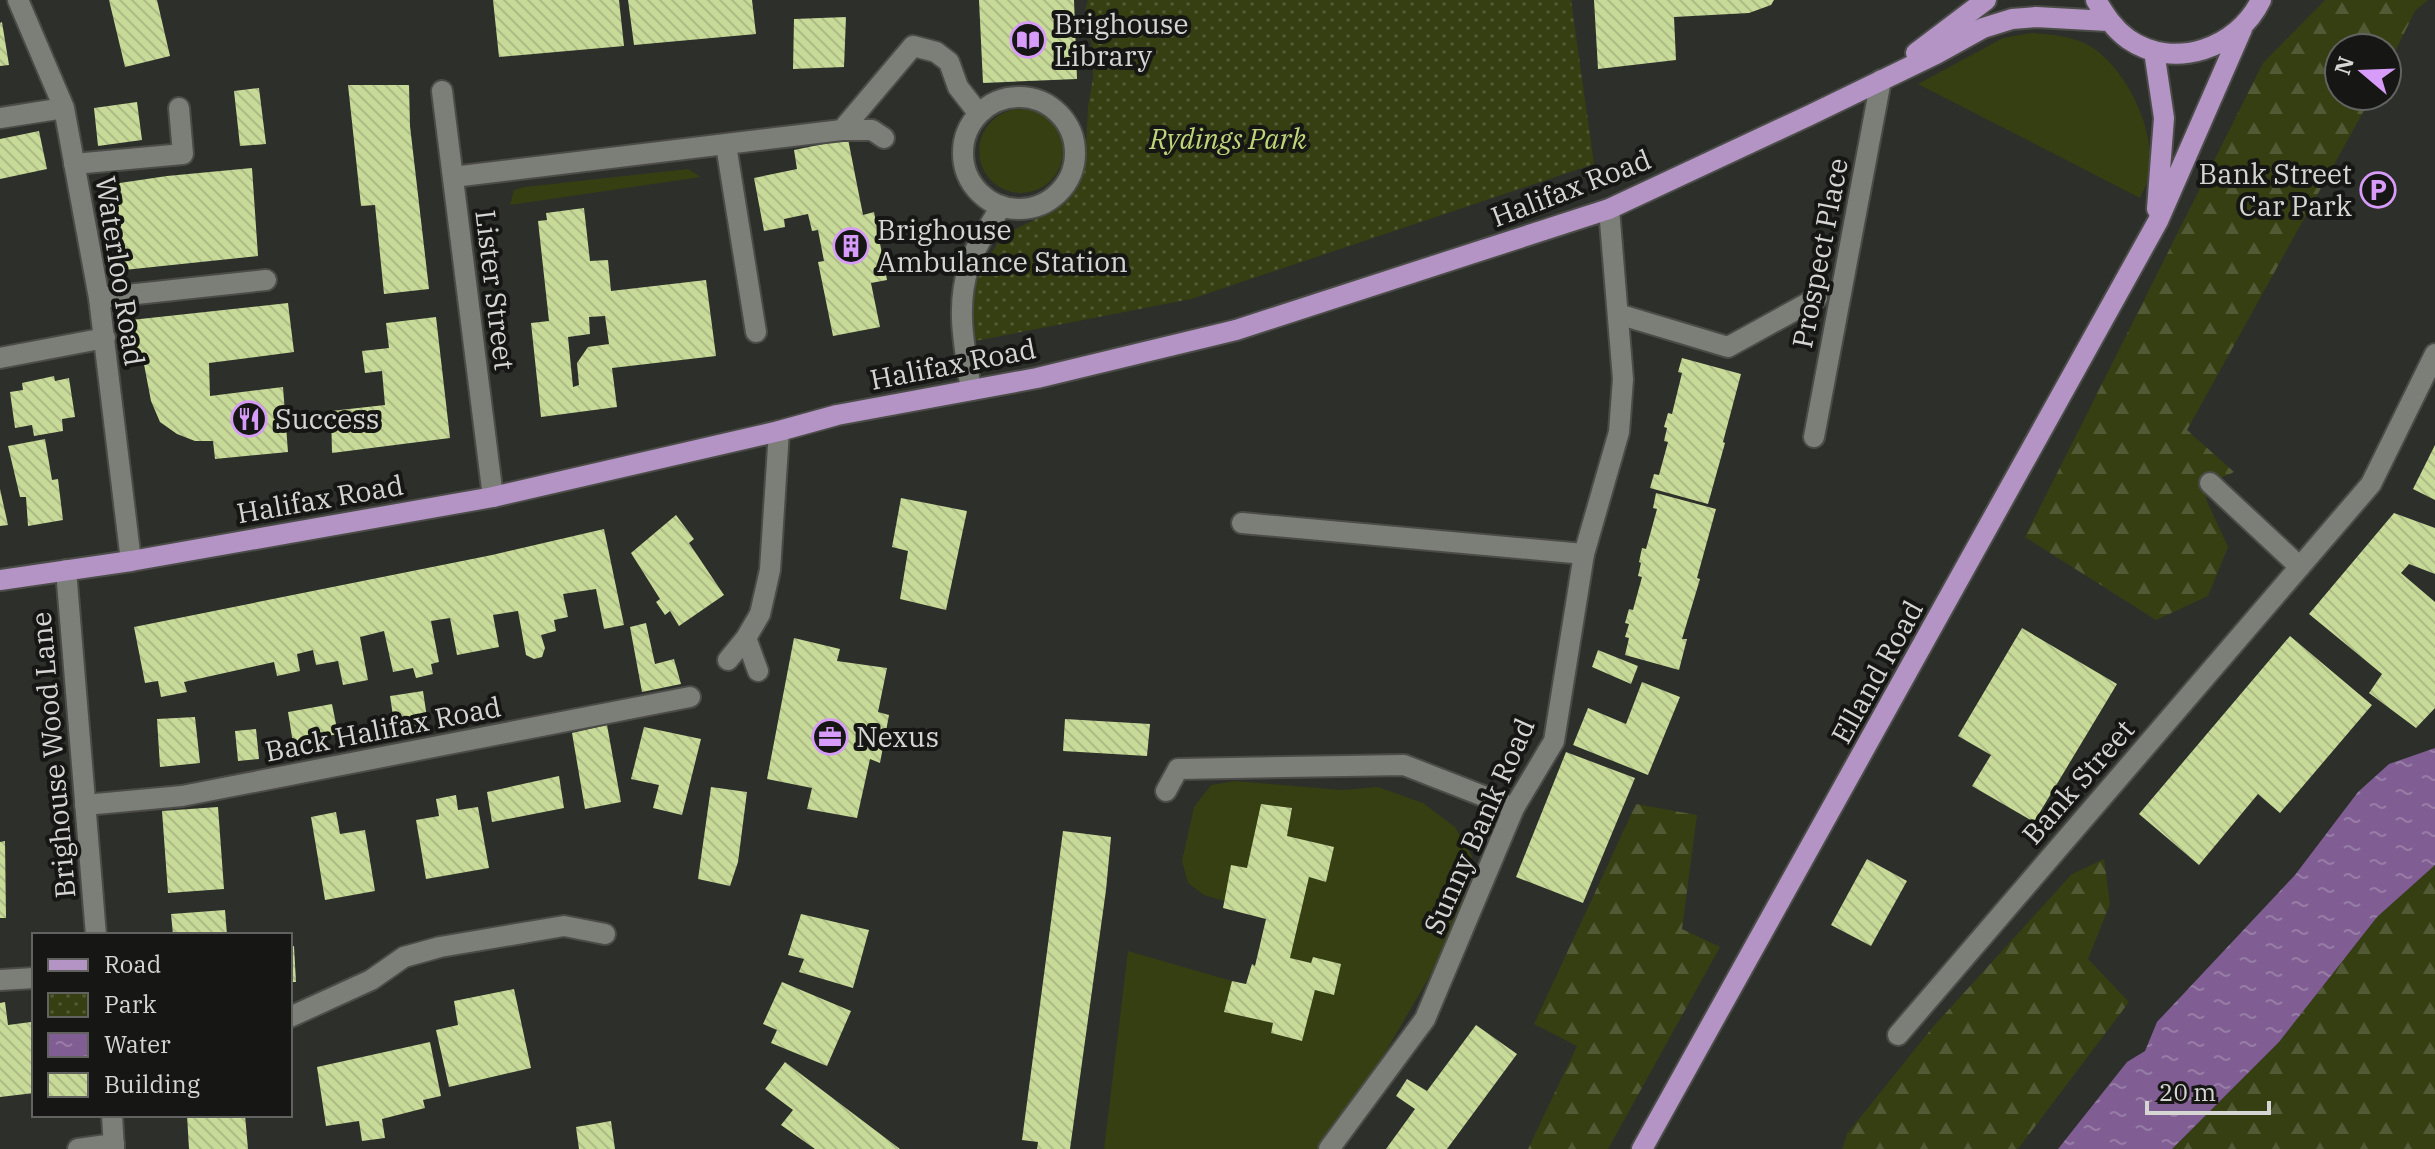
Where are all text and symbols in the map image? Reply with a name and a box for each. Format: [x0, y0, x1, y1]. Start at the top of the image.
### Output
place label: Brighouse Library [1054, 5, 1189, 74]
library icon: Brighouse Library [1009, 21, 1047, 59]
north arrow [2323, 32, 2403, 112]
text: N [2327, 52, 2360, 78]
park label: Rydings Park [1148, 120, 1307, 157]
street label: Halifax Road [1486, 140, 1656, 235]
street label: Prospect Place [1783, 155, 1856, 351]
place label: Bank Street Car Park [2199, 155, 2353, 224]
parking icon: Bank Street Car Park [2359, 171, 2397, 209]
street label: Waterloo Road [87, 174, 154, 368]
street label: Lister Street [467, 208, 524, 372]
place label: Brighouse Ambulance Station [877, 211, 1128, 280]
building icon: Brighouse Ambulance Station [832, 227, 870, 265]
street label: Halifax Road [867, 329, 1039, 398]
restaurant icon: Success [230, 400, 268, 438]
place label: Success [275, 400, 379, 437]
street label: Halifax Road [234, 466, 406, 531]
street label: Elland Road [1822, 594, 1931, 750]
street label: Brighouse Wood Lane [22, 610, 83, 900]
street label: Back Halifax Road [262, 687, 504, 770]
street label: Sunny Bank Road [1414, 712, 1543, 939]
street label: Bank Street [2013, 712, 2142, 852]
office icon: Nexus [811, 718, 849, 756]
place label: Nexus [856, 718, 939, 755]
legend [32, 933, 292, 1117]
text: Road [104, 948, 161, 980]
text: Park [104, 988, 156, 1020]
text: Water [104, 1028, 171, 1060]
scale bar [2147, 1065, 2269, 1115]
text: Building [104, 1068, 200, 1100]
text: 20 m [2159, 1076, 2216, 1108]

